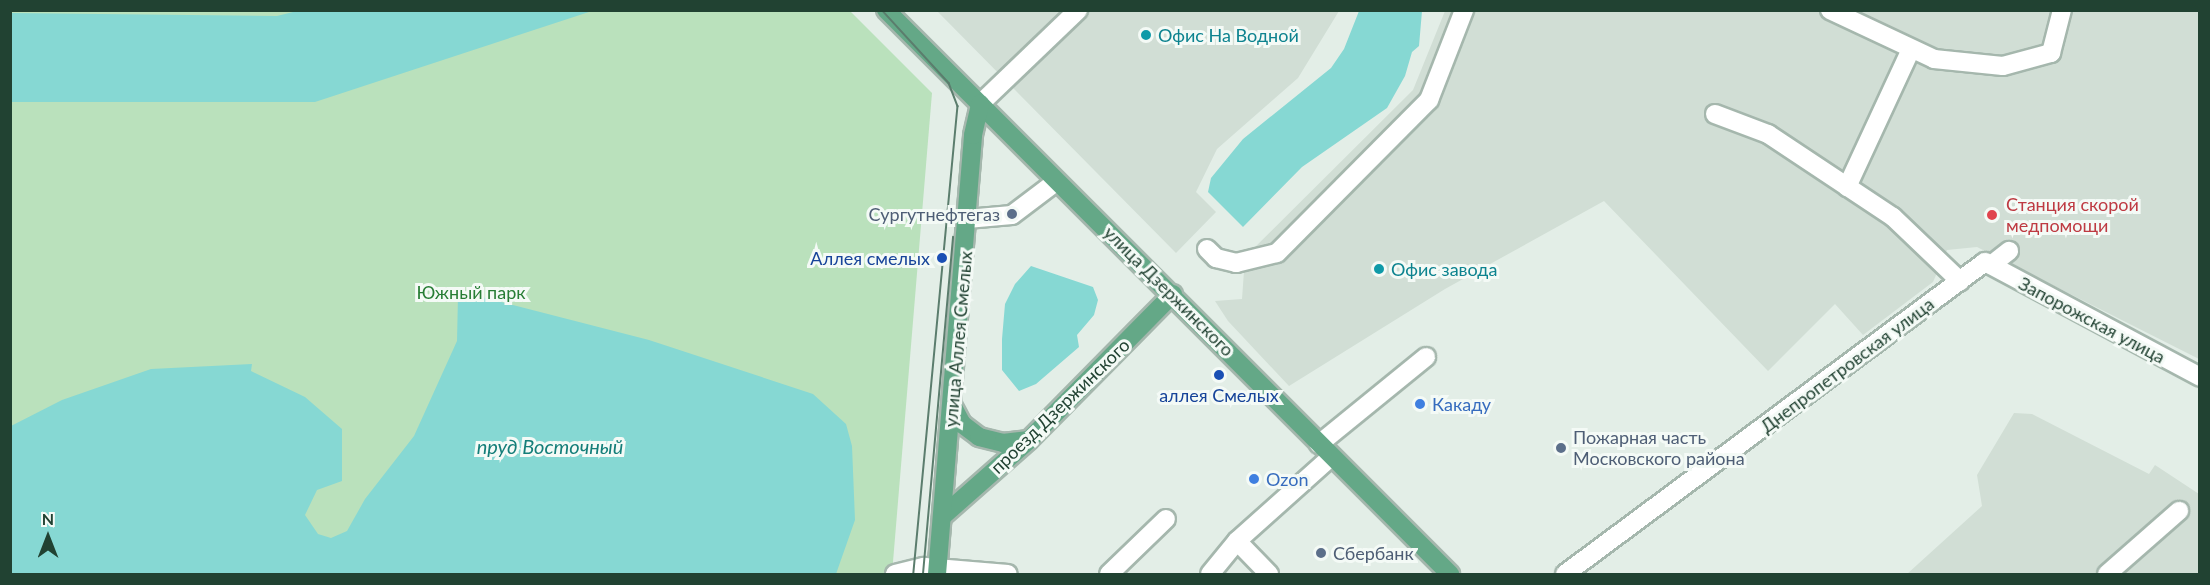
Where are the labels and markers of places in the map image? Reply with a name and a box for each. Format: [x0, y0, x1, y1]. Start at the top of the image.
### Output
place label: Офис На Водной [1158, 24, 1299, 46]
marker: Офис На Водной [1139, 28, 1153, 42]
place label: Станция скорой медпомощи [2006, 194, 2139, 236]
place label: Сургутнефтегаз [869, 203, 1000, 225]
marker: Станция скорой медпомощи [1983, 206, 2001, 224]
marker: Сургутнефтегаз [1005, 207, 1019, 221]
place label: Аллея смелых [810, 247, 930, 269]
marker: Аллея смелых [935, 251, 949, 265]
place label: Офис завода [1391, 258, 1497, 280]
marker: Офис завода [1372, 262, 1386, 276]
marker: аллея Смелых [1212, 368, 1226, 382]
place label: аллея Смелых [1159, 384, 1279, 406]
place label: Какаду [1432, 393, 1491, 415]
marker: Какаду [1413, 397, 1427, 411]
place label: Пожарная часть Московского района [1573, 427, 1745, 470]
marker: Пожарная часть Московского района [1554, 441, 1568, 455]
place label: Ozon [1266, 468, 1308, 490]
marker: Ozon [1247, 472, 1261, 486]
place label: Сбербанк [1333, 542, 1414, 564]
marker: Сбербанк [1314, 546, 1328, 560]

